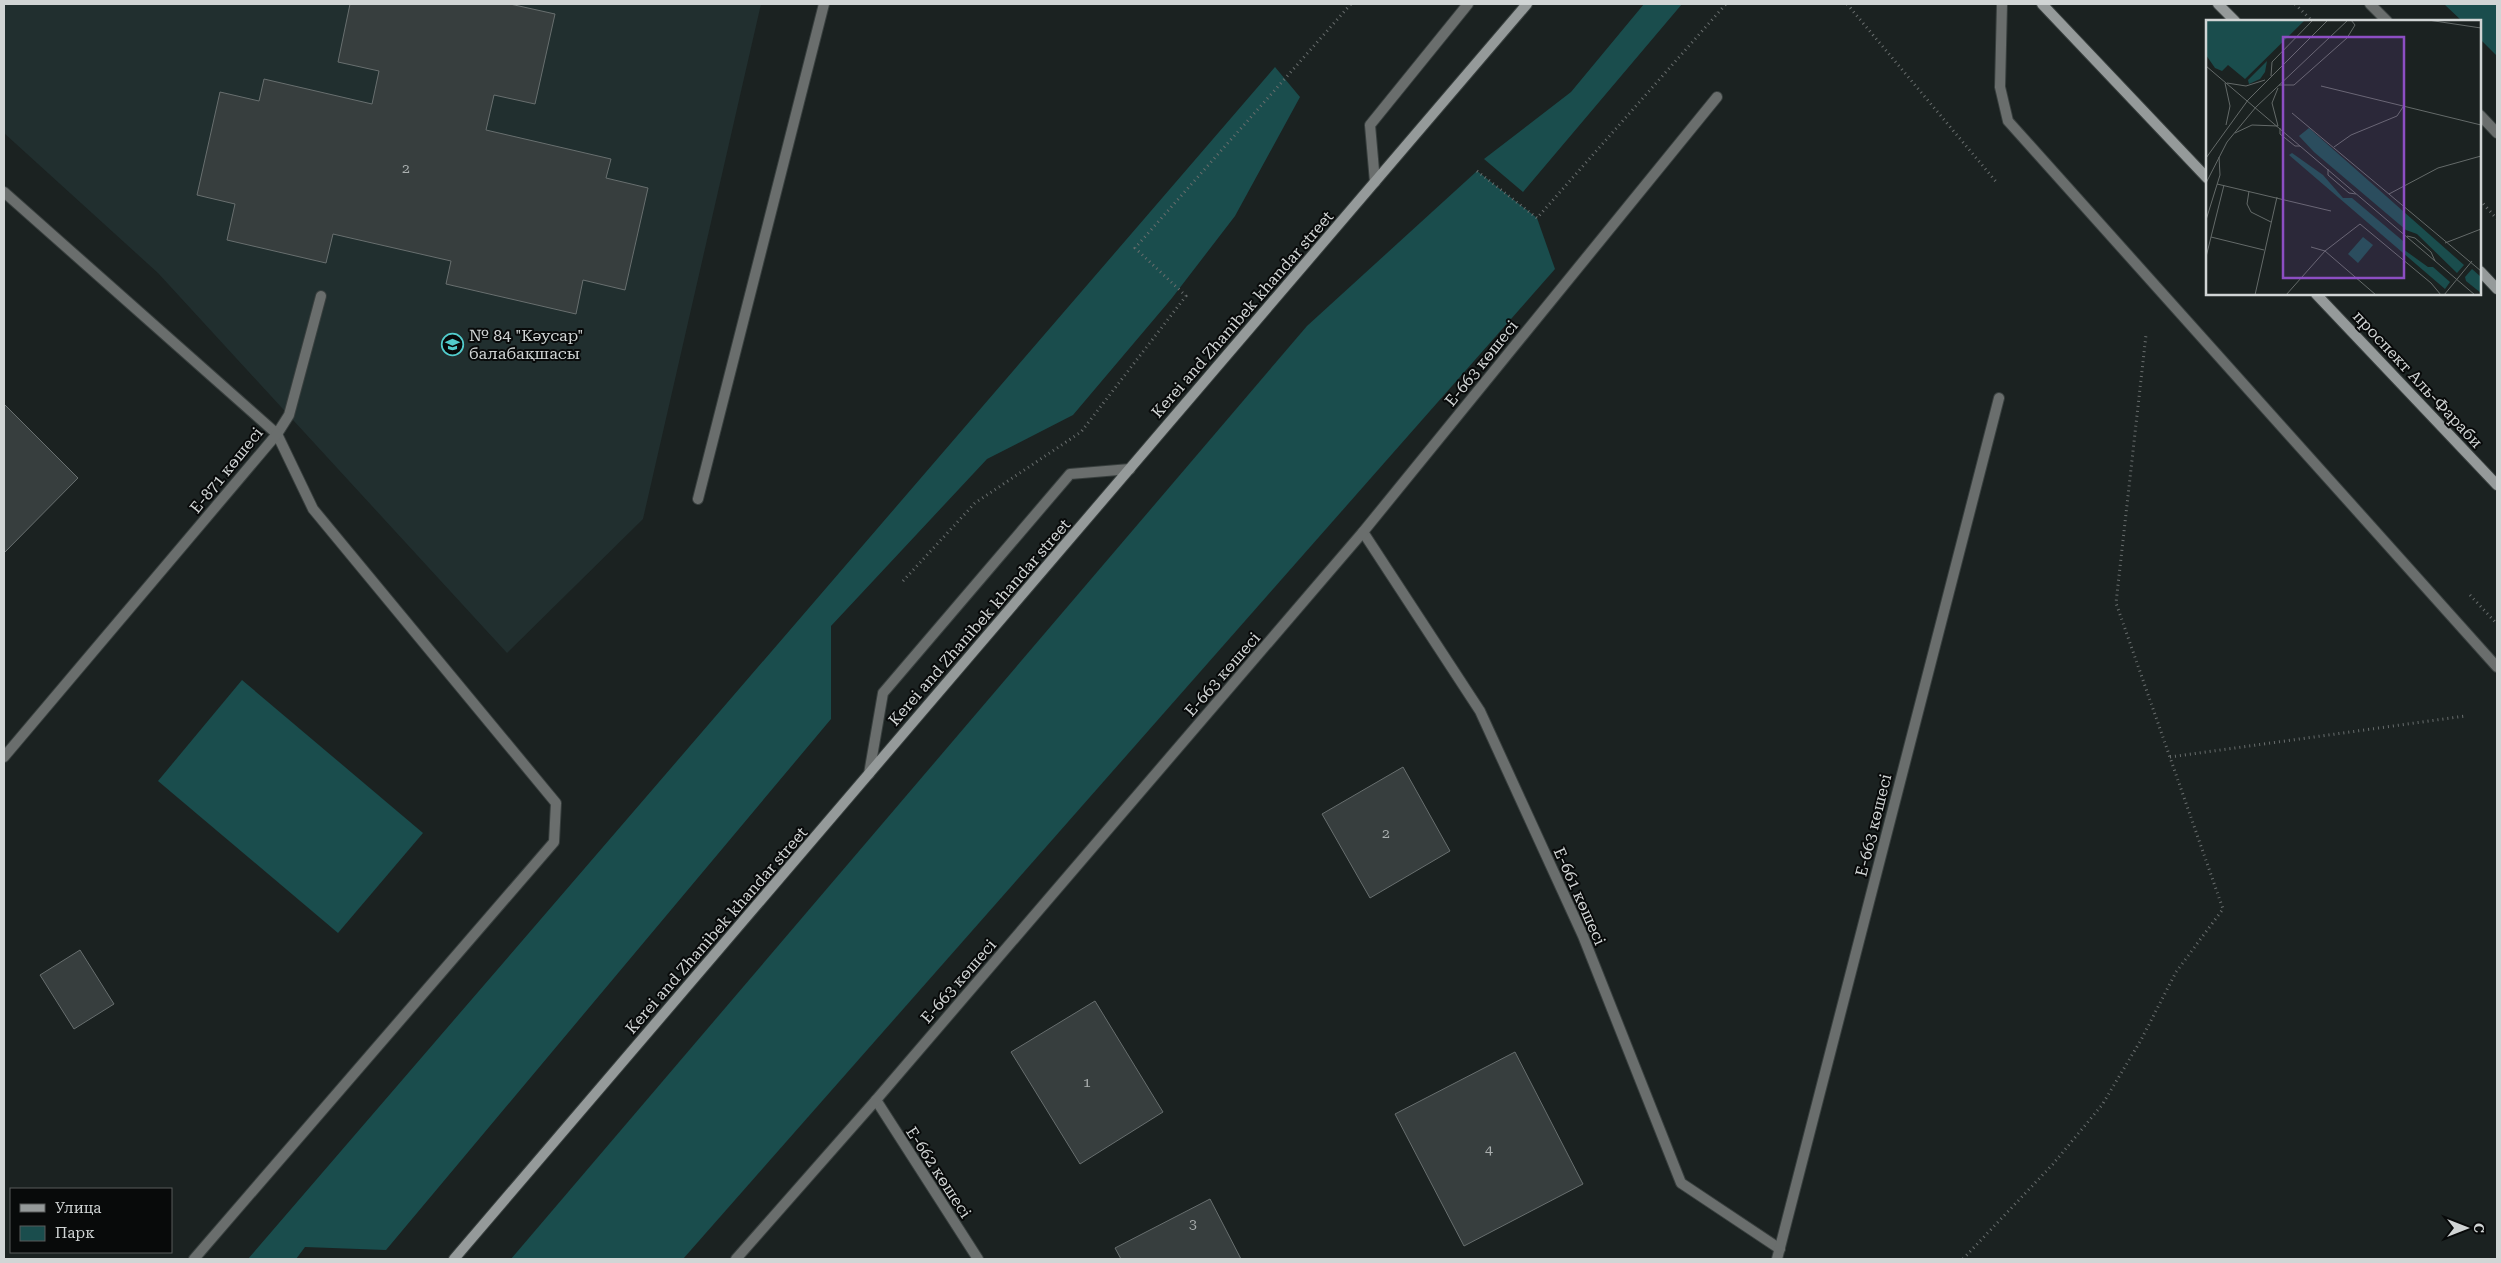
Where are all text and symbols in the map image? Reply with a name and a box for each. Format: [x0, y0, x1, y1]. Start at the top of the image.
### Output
inset map [2206, 20, 2481, 295]
house number: 2 [402, 160, 410, 176]
street label: Kerei and Zhanibek khandar street [1147, 207, 1337, 422]
street label: проспект Аль-Фараби [2349, 307, 2486, 452]
street label: Е-663 көшесі [1441, 317, 1522, 410]
place label: № 84 "Кәусар" балабақшасы [469, 326, 583, 363]
school or university icon: № 84 "Кәусар" балабақшасы [441, 332, 465, 356]
street label: Е-871 көшесі [186, 424, 267, 517]
street label: Kerei and Zhanibek khandar street [884, 515, 1074, 730]
street label: Е-663 көшесі [1181, 628, 1264, 720]
street label: Е-663 көшесі [1852, 772, 1895, 878]
street label: Kerei and Zhanibek khandar street [621, 823, 811, 1038]
house number: 2 [1382, 825, 1390, 841]
street label: Е-661 көшесі [1549, 844, 1610, 948]
street label: Е-663 көшесі [917, 935, 1000, 1027]
house number: 1 [1083, 1074, 1091, 1090]
street label: Е-662 көшесі [902, 1123, 975, 1222]
house number: 4 [1485, 1141, 1493, 1157]
legend [10, 1188, 172, 1253]
text: Улица [55, 1199, 101, 1217]
north arrow [2441, 1203, 2491, 1253]
house number: 3 [1189, 1216, 1197, 1232]
text: С [2471, 1223, 2487, 1233]
text: Парк [55, 1224, 95, 1242]

